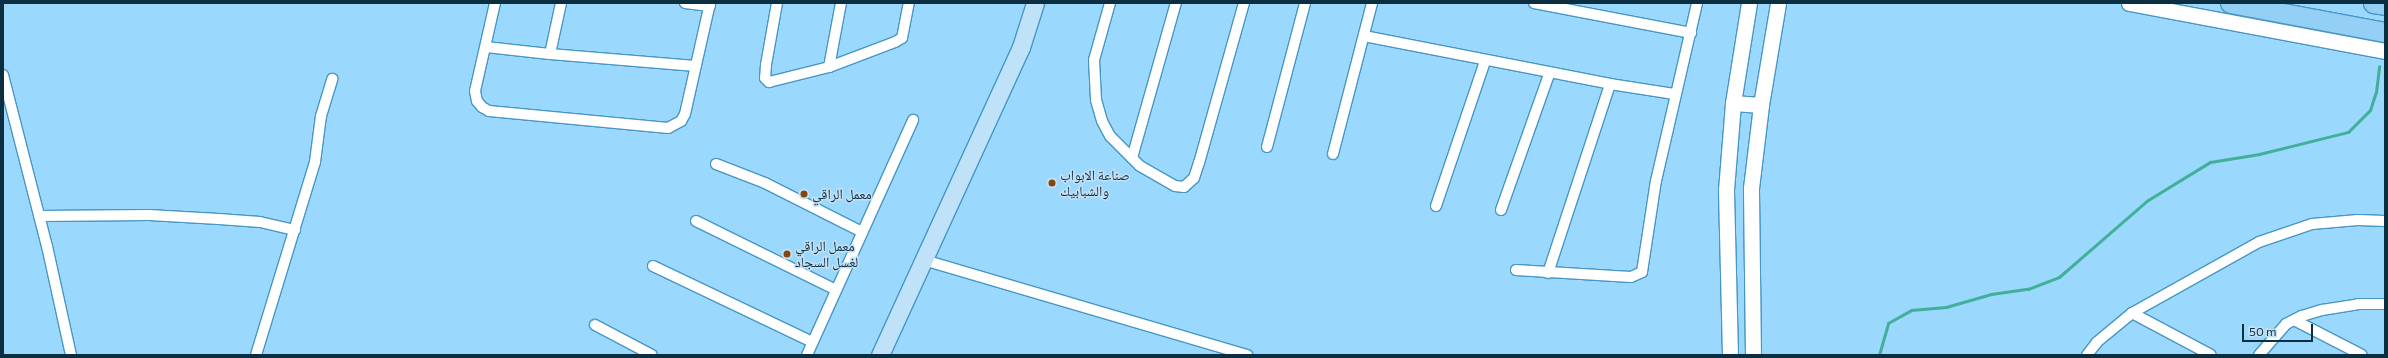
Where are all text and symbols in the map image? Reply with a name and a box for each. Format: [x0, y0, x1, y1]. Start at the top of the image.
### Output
place label: صناعة الابواب والشبابيك [1060, 167, 1130, 200]
marker: صناعة الابواب والشبابيك [1047, 178, 1057, 188]
place label: معمل الراقي [812, 186, 872, 202]
marker: معمل الراقي [799, 189, 809, 199]
place label: معمل الراقي لغسل السجاد [795, 238, 858, 270]
marker: معمل الراقي لغسل السجاد [782, 249, 792, 259]
scale bar [2244, 316, 2315, 342]
text: 50 m [2249, 324, 2277, 338]

